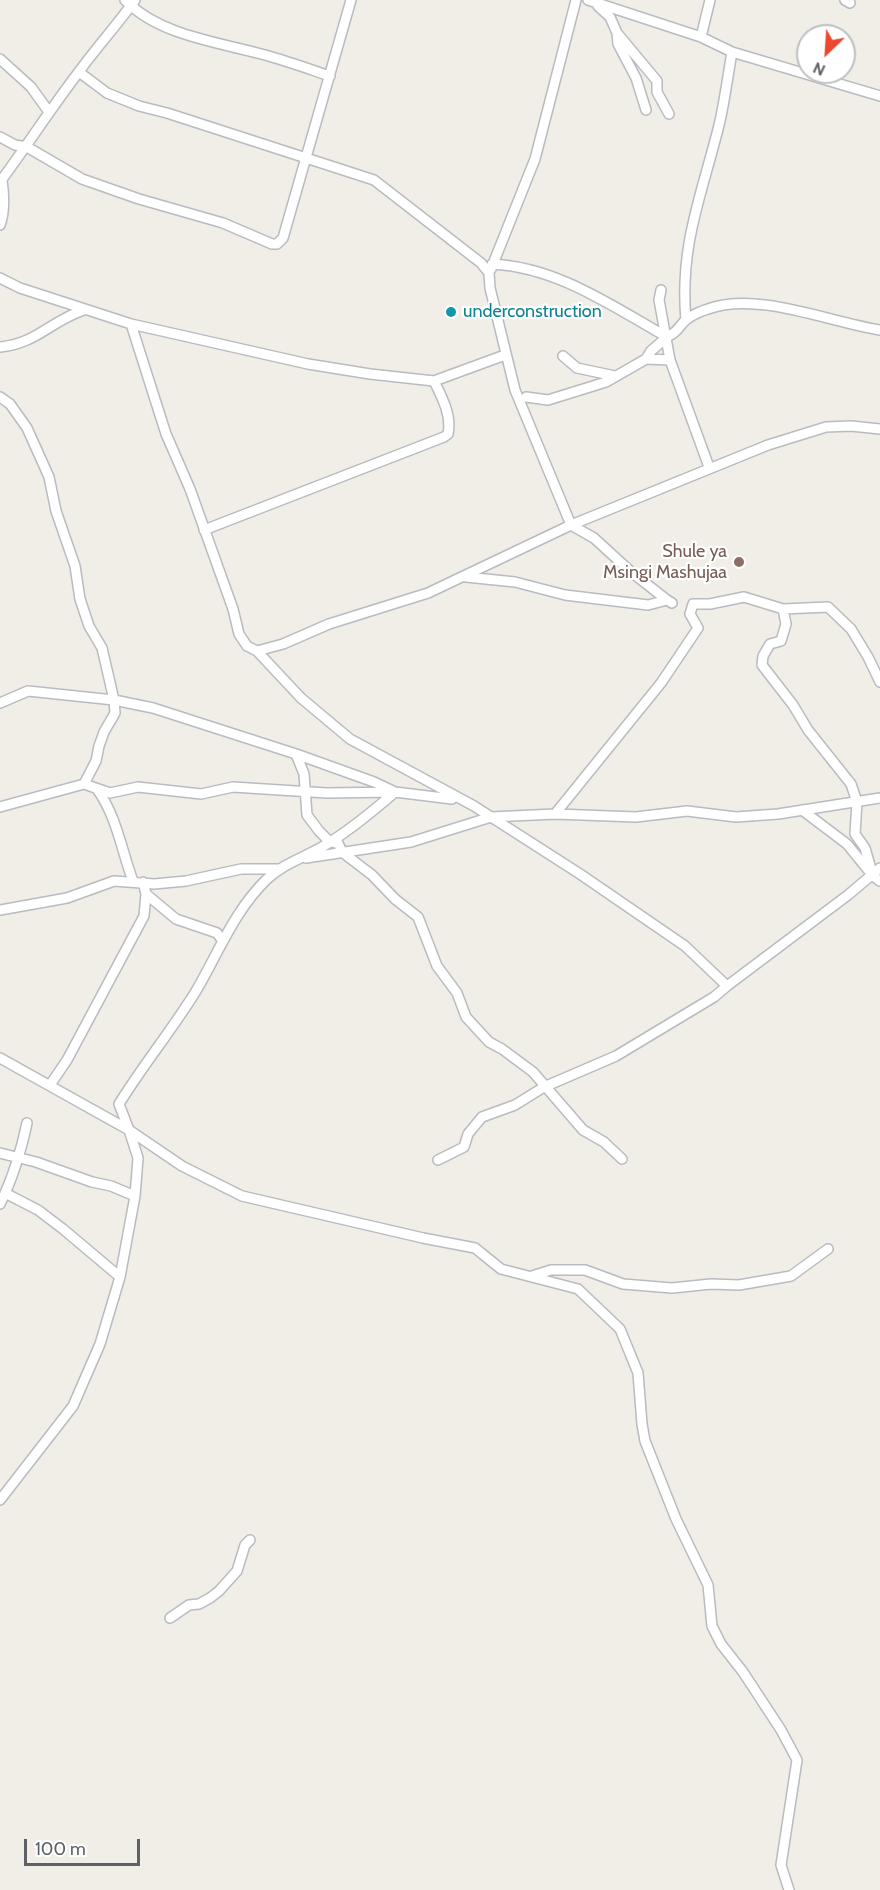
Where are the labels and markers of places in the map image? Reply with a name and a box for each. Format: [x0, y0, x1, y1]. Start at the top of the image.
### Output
place label: underconstruction [463, 301, 602, 323]
marker: underconstruction [444, 305, 458, 319]
place label: Shule ya Msingi Mashujaa [603, 541, 727, 584]
marker: Shule ya Msingi Mashujaa [732, 555, 746, 569]

